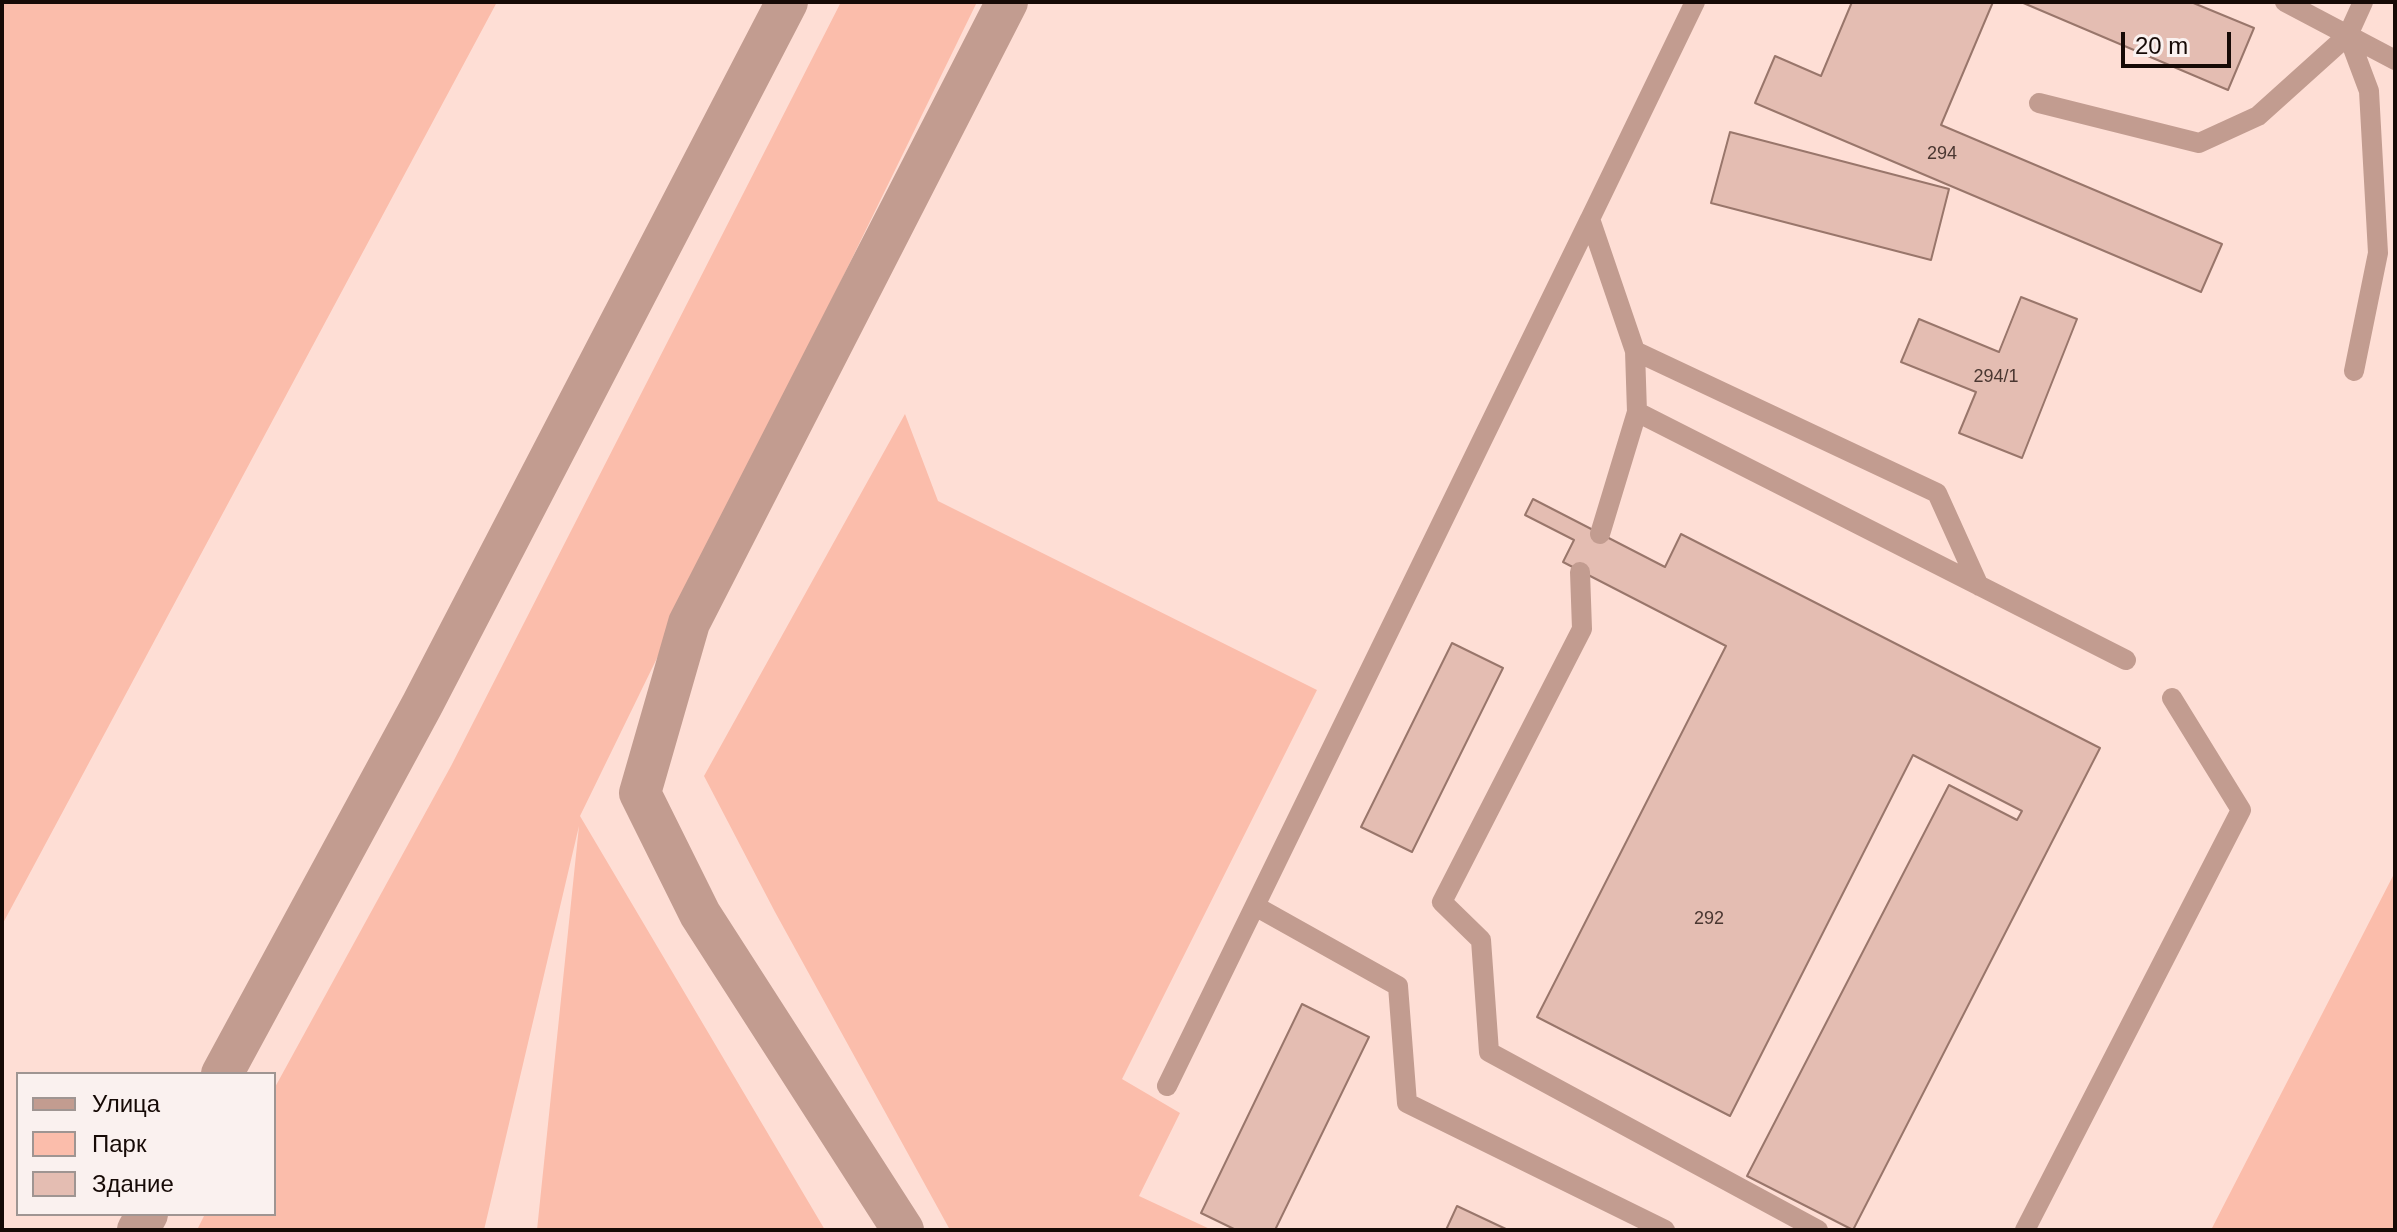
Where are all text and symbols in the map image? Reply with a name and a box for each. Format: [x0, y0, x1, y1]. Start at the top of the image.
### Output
scale bar [2125, 16, 2235, 66]
text: 20 m [2135, 32, 2188, 59]
house number: 294 [1927, 143, 1957, 165]
house number: 294/1 [1973, 366, 2019, 388]
house number: 292 [1694, 908, 1724, 930]
legend [16, 1072, 276, 1216]
text: Улица [92, 1090, 160, 1117]
text: Парк [92, 1130, 146, 1157]
text: Здание [92, 1170, 174, 1197]

